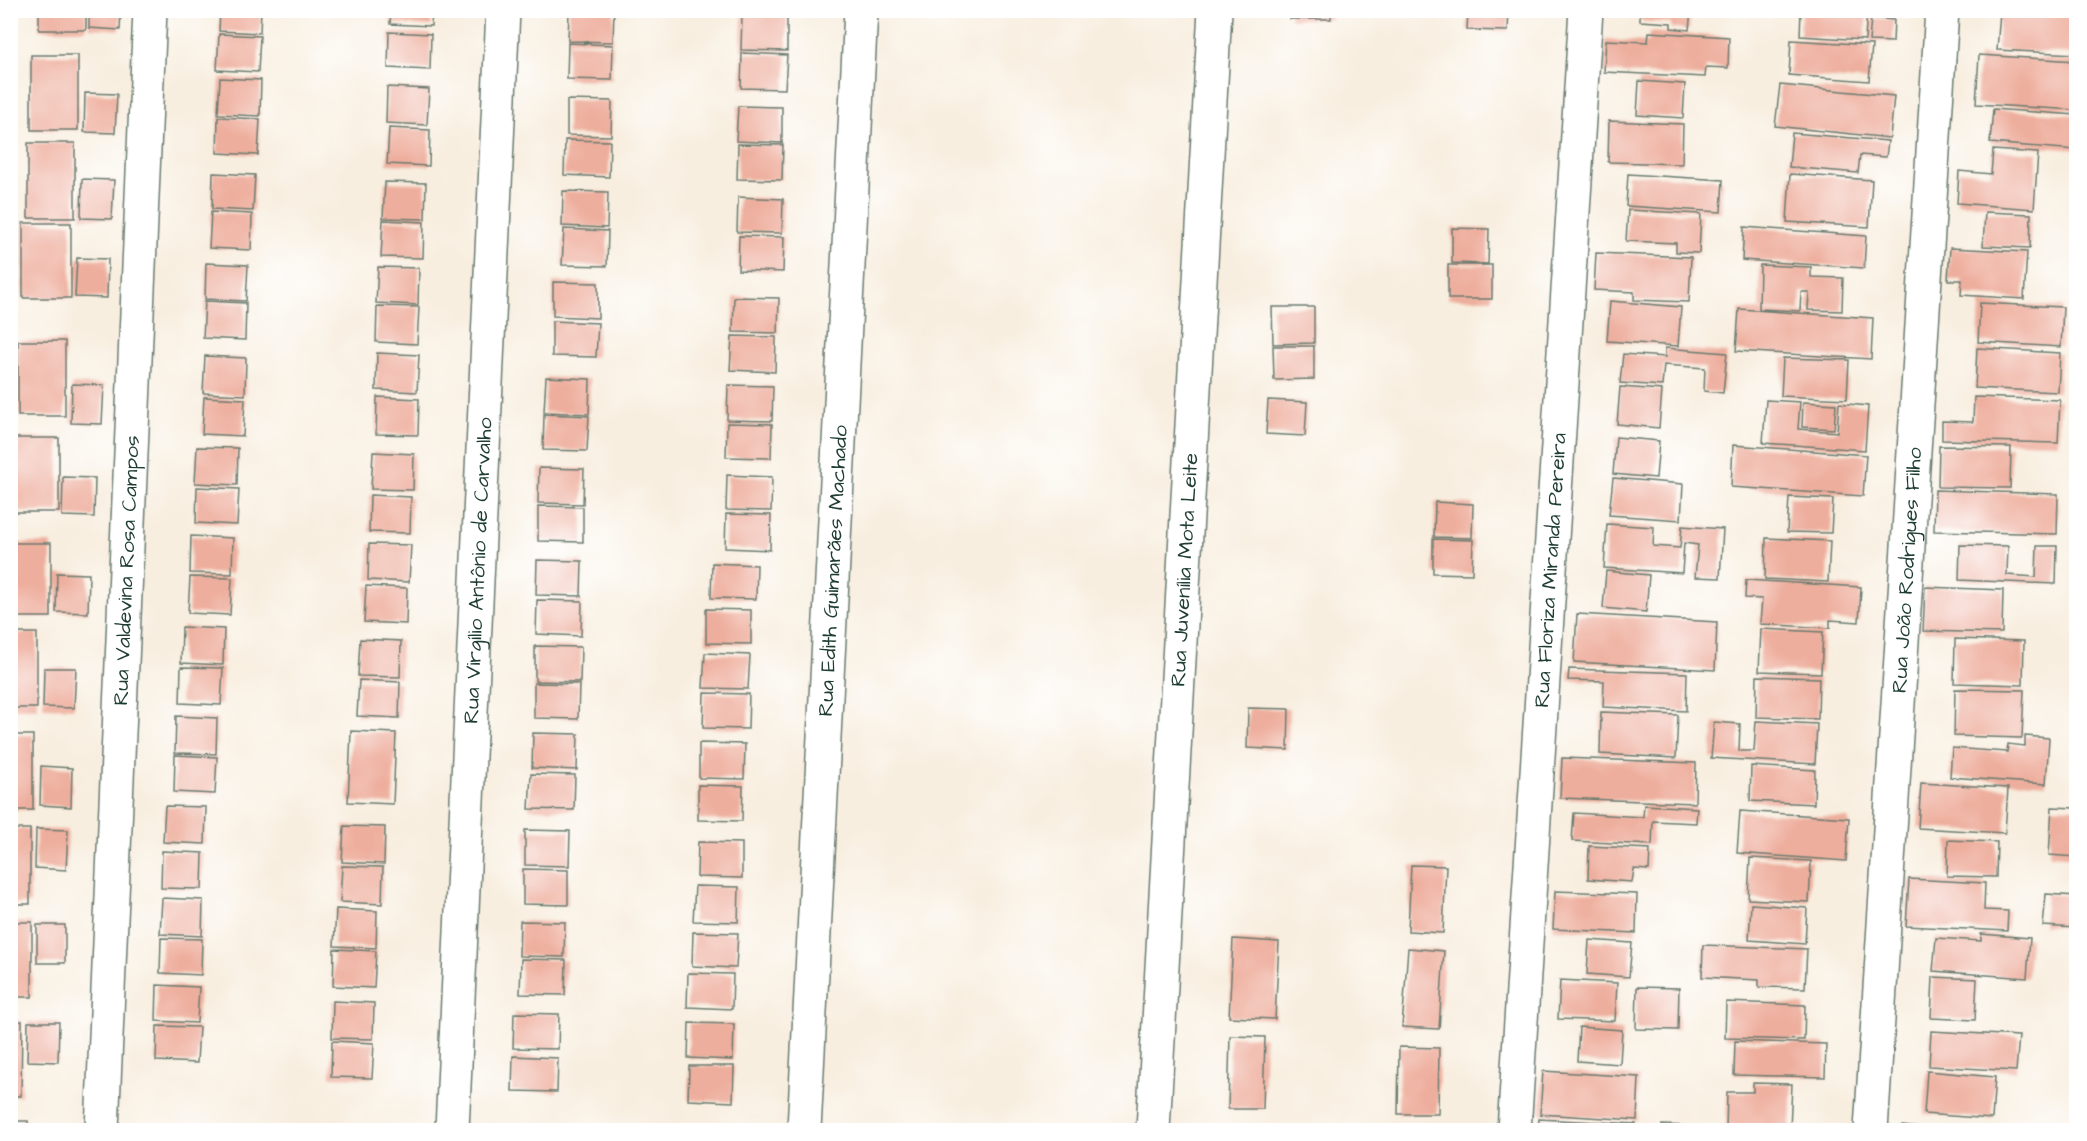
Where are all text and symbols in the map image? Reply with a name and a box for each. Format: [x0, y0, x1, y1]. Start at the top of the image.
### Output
street label: Rua Virgílio Antônio de Carvalho [456, 417, 499, 724]
street label: Rua Edith Guimarães Machado [811, 424, 854, 717]
street label: Rua Floriza Miranda Pereira [1527, 432, 1573, 708]
street label: Rua Valdevina Rosa Campos [106, 435, 146, 706]
street label: Rua João Rodrigues Filho [1884, 446, 1929, 694]
street label: Rua Juvenília Mota Leite [1163, 452, 1205, 687]

